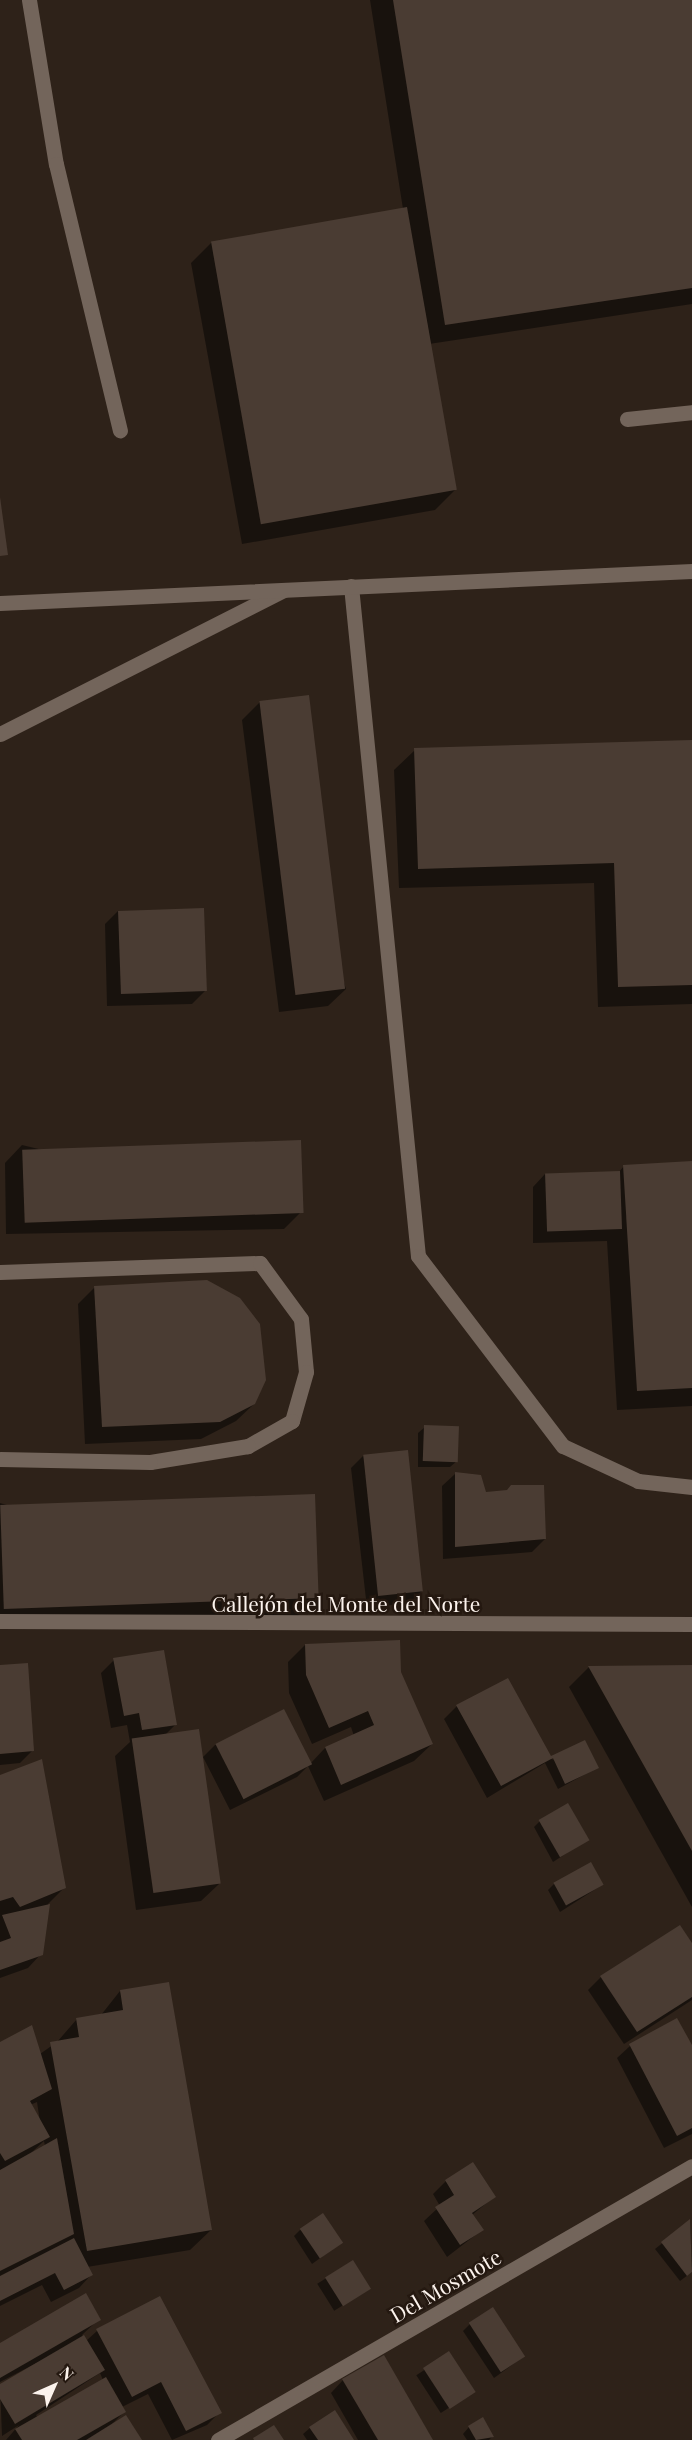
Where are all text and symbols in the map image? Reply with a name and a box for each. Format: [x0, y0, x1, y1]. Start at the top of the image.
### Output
street label: Callejón del Monte del Norte [212, 1590, 480, 1616]
street label: Del Mosmote [385, 2243, 505, 2327]
north arrow [24, 2356, 84, 2416]
text: N [56, 2361, 79, 2384]

